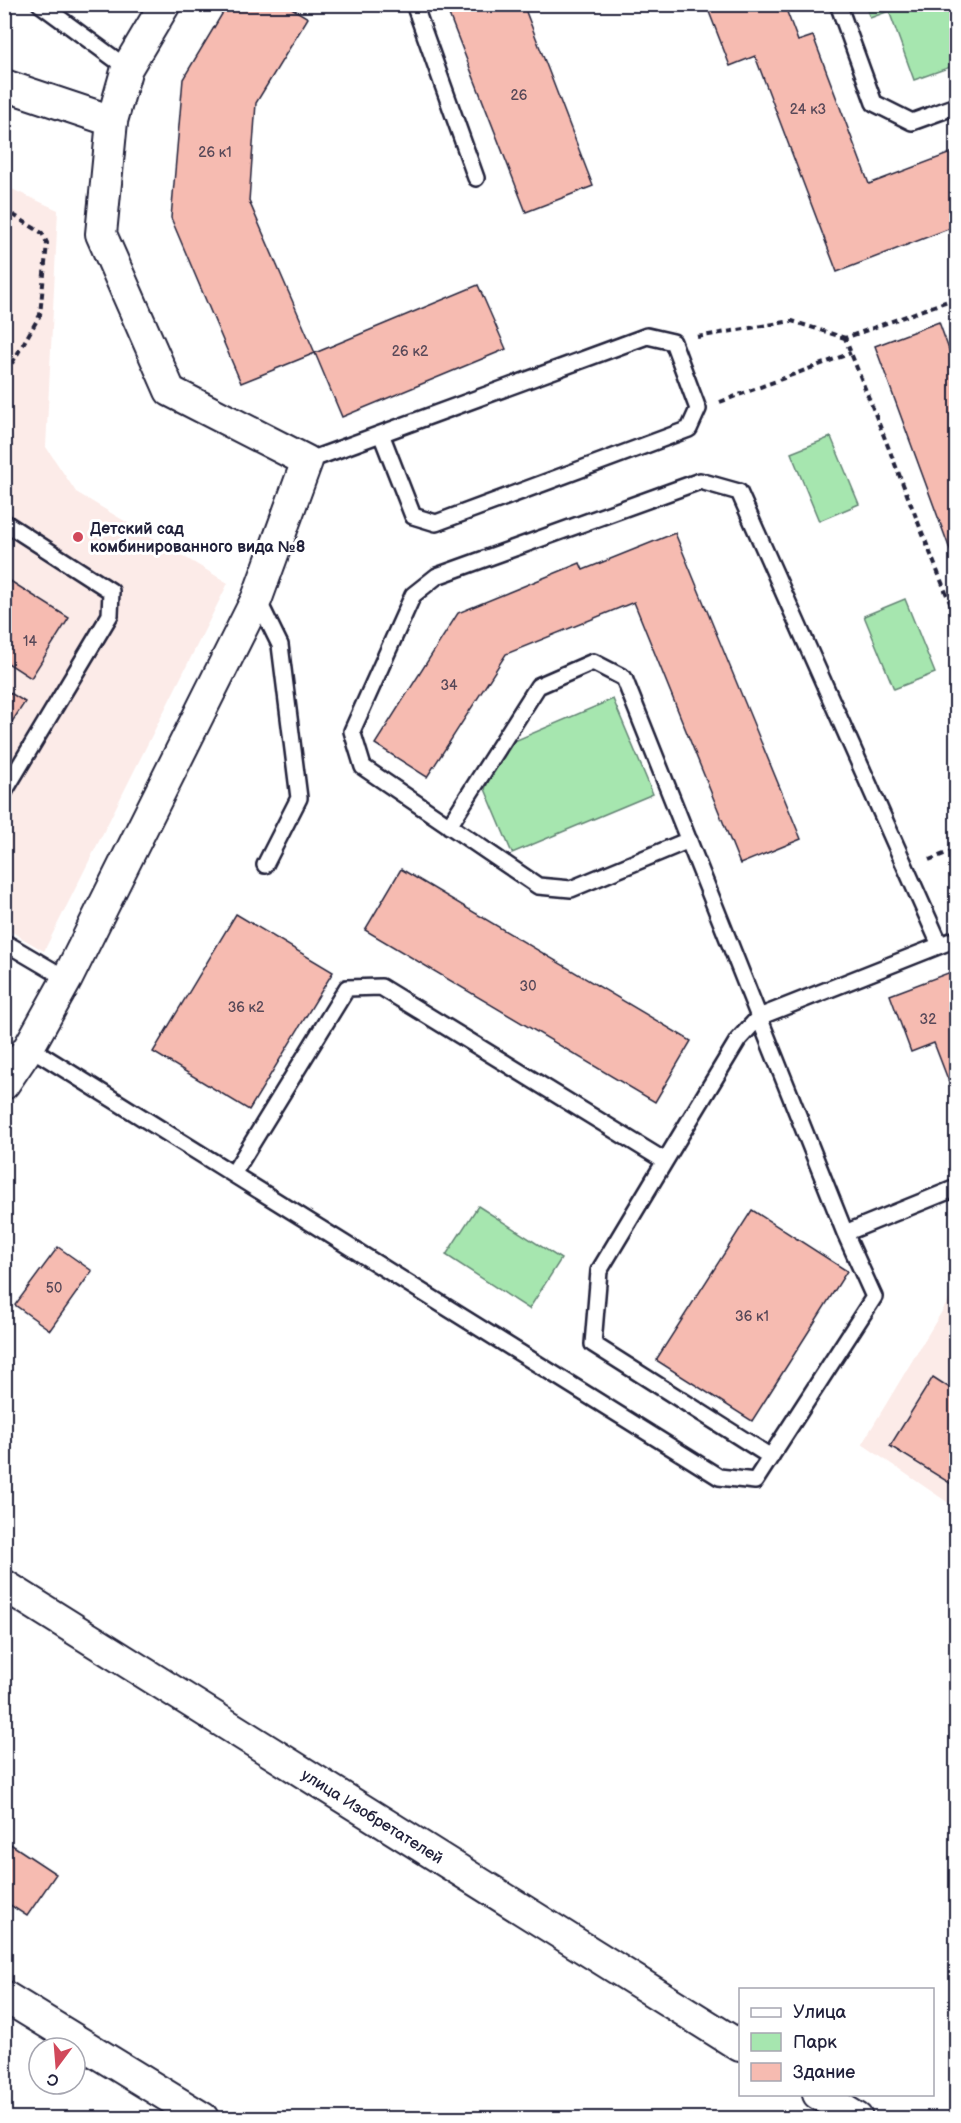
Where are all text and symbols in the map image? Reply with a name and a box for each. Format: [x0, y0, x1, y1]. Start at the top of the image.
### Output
house number: 26 [511, 87, 528, 104]
house number: 24 к3 [790, 101, 826, 118]
house number: 26 к1 [198, 144, 232, 161]
house number: 26 к2 [392, 343, 429, 360]
place label: Детский сад комбинированного вида №8 [90, 520, 305, 557]
marker: Детский сад комбинированного вида №8 [71, 530, 85, 544]
house number: 14 [23, 633, 37, 650]
house number: 34 [440, 677, 458, 694]
house number: 30 [520, 978, 536, 995]
house number: 36 к2 [228, 999, 265, 1016]
house number: 32 [920, 1011, 937, 1028]
house number: 50 [46, 1280, 62, 1297]
house number: 36 к1 [735, 1308, 769, 1325]
street label: улица Изобретателей [298, 1766, 446, 1869]
legend [739, 1988, 934, 2096]
text: Улица [793, 2002, 847, 2023]
text: Парк [793, 2032, 837, 2053]
north arrow [27, 2036, 87, 2096]
text: Здание [793, 2062, 855, 2083]
text: С [45, 2068, 61, 2090]

